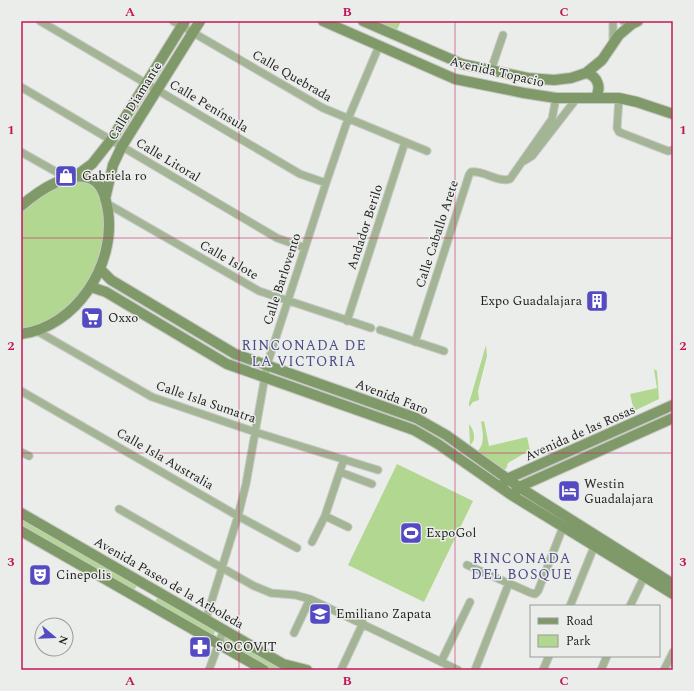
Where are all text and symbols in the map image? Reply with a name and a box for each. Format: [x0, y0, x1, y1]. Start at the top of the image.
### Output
text: A [125, 2, 135, 22]
text: B [342, 2, 352, 22]
text: C [559, 2, 569, 22]
street label: Calle Quebrada [248, 45, 336, 107]
street label: Avenida Topacio [448, 51, 546, 93]
street label: Calle Diamante [103, 58, 167, 144]
street label: Calle Península [166, 74, 253, 138]
text: 1 [7, 120, 15, 140]
text: 1 [679, 120, 687, 140]
street label: Calle Litoral [132, 133, 204, 187]
shop icon: Gabriela ro [53, 163, 79, 189]
place label: Gabriela ro [82, 166, 147, 186]
street label: Calle Caballo Arete [410, 178, 464, 290]
street label: Andador Berilo [342, 182, 388, 272]
street label: Calle Barlovento [258, 230, 306, 328]
street label: Calle Islote [196, 235, 262, 285]
building icon: Expo Guadalajara [584, 288, 610, 314]
place label: Expo Guadalajara [480, 291, 583, 311]
supermarket icon: Oxxo [79, 305, 105, 331]
place label: Oxxo [108, 308, 138, 328]
district label: RINCONADA DE LA VICTORIA [241, 335, 367, 372]
text: 2 [7, 336, 15, 356]
text: 2 [679, 336, 687, 356]
street label: Avenida Faro [353, 374, 431, 420]
street label: Calle Isla Sumatra [153, 375, 260, 429]
street label: Avenida de las Rosas [521, 400, 639, 466]
street label: Calle Isla Australia [112, 423, 218, 495]
place label: Westin Guadalajara [584, 474, 654, 509]
hotel icon: Westin Guadalajara [556, 478, 582, 504]
sports icon: ExpoGol [398, 520, 424, 546]
place label: ExpoGol [426, 523, 476, 543]
street label: Avenida Paseo de la Arboleda [90, 532, 248, 634]
district label: RINCONADA DEL BOSQUE [471, 548, 573, 585]
text: 3 [7, 552, 15, 572]
text: 3 [679, 552, 687, 572]
theatre icon: Cinepolis [27, 562, 53, 588]
place label: Cinepolis [56, 565, 111, 585]
school or university icon: Emiliano Zapata [307, 601, 333, 627]
place label: Emiliano Zapata [336, 604, 432, 624]
legend [530, 605, 660, 657]
text: Road [566, 612, 593, 631]
north arrow [34, 617, 74, 657]
text: Park [566, 632, 591, 651]
text: N [53, 633, 72, 647]
pharmacy icon: SOCOVIT [187, 634, 213, 660]
place label: SOCOVIT [216, 637, 277, 657]
text: A [125, 671, 135, 691]
text: B [342, 671, 352, 691]
text: C [559, 671, 569, 691]

